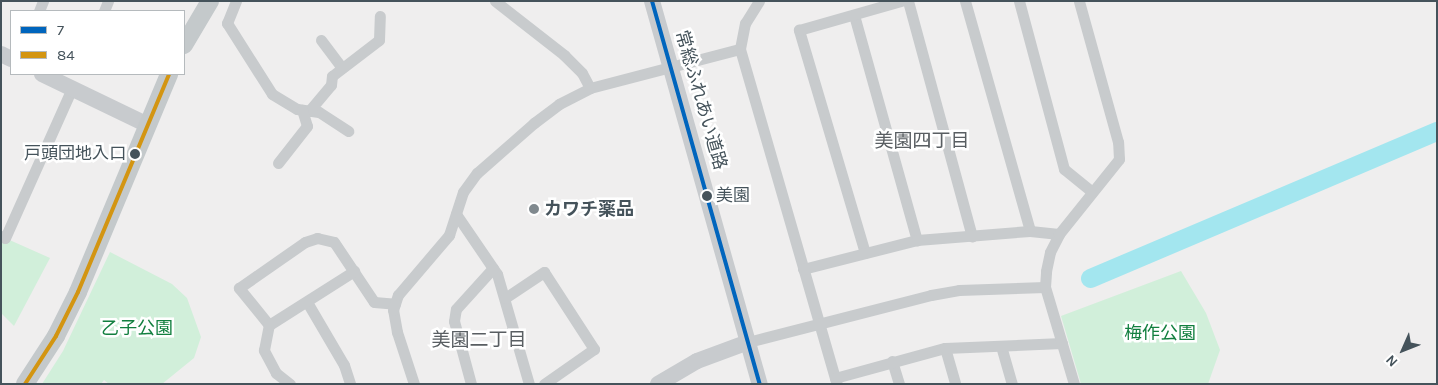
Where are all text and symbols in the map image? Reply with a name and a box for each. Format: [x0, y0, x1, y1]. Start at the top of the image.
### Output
legend [10, 10, 185, 75]
text: 7 [57, 21, 64, 39]
street label: 常総ふれあい道路 [671, 28, 731, 172]
text: 84 [57, 46, 75, 64]
district label: 美園四丁目 [875, 131, 969, 153]
place label: 戸頭団地入口 [24, 144, 126, 164]
marker: 戸頭団地入口 [130, 149, 140, 159]
place label: 美園 [716, 186, 750, 206]
marker: 美園 [702, 191, 712, 201]
place label: カワチ薬品 [544, 198, 634, 220]
marker: カワチ薬品 [528, 203, 540, 215]
park label: 乙子公園 [101, 317, 173, 339]
park label: 梅作公園 [1124, 322, 1196, 344]
north arrow [1378, 325, 1428, 375]
district label: 美園二丁目 [432, 330, 526, 352]
text: N [1382, 351, 1401, 370]

